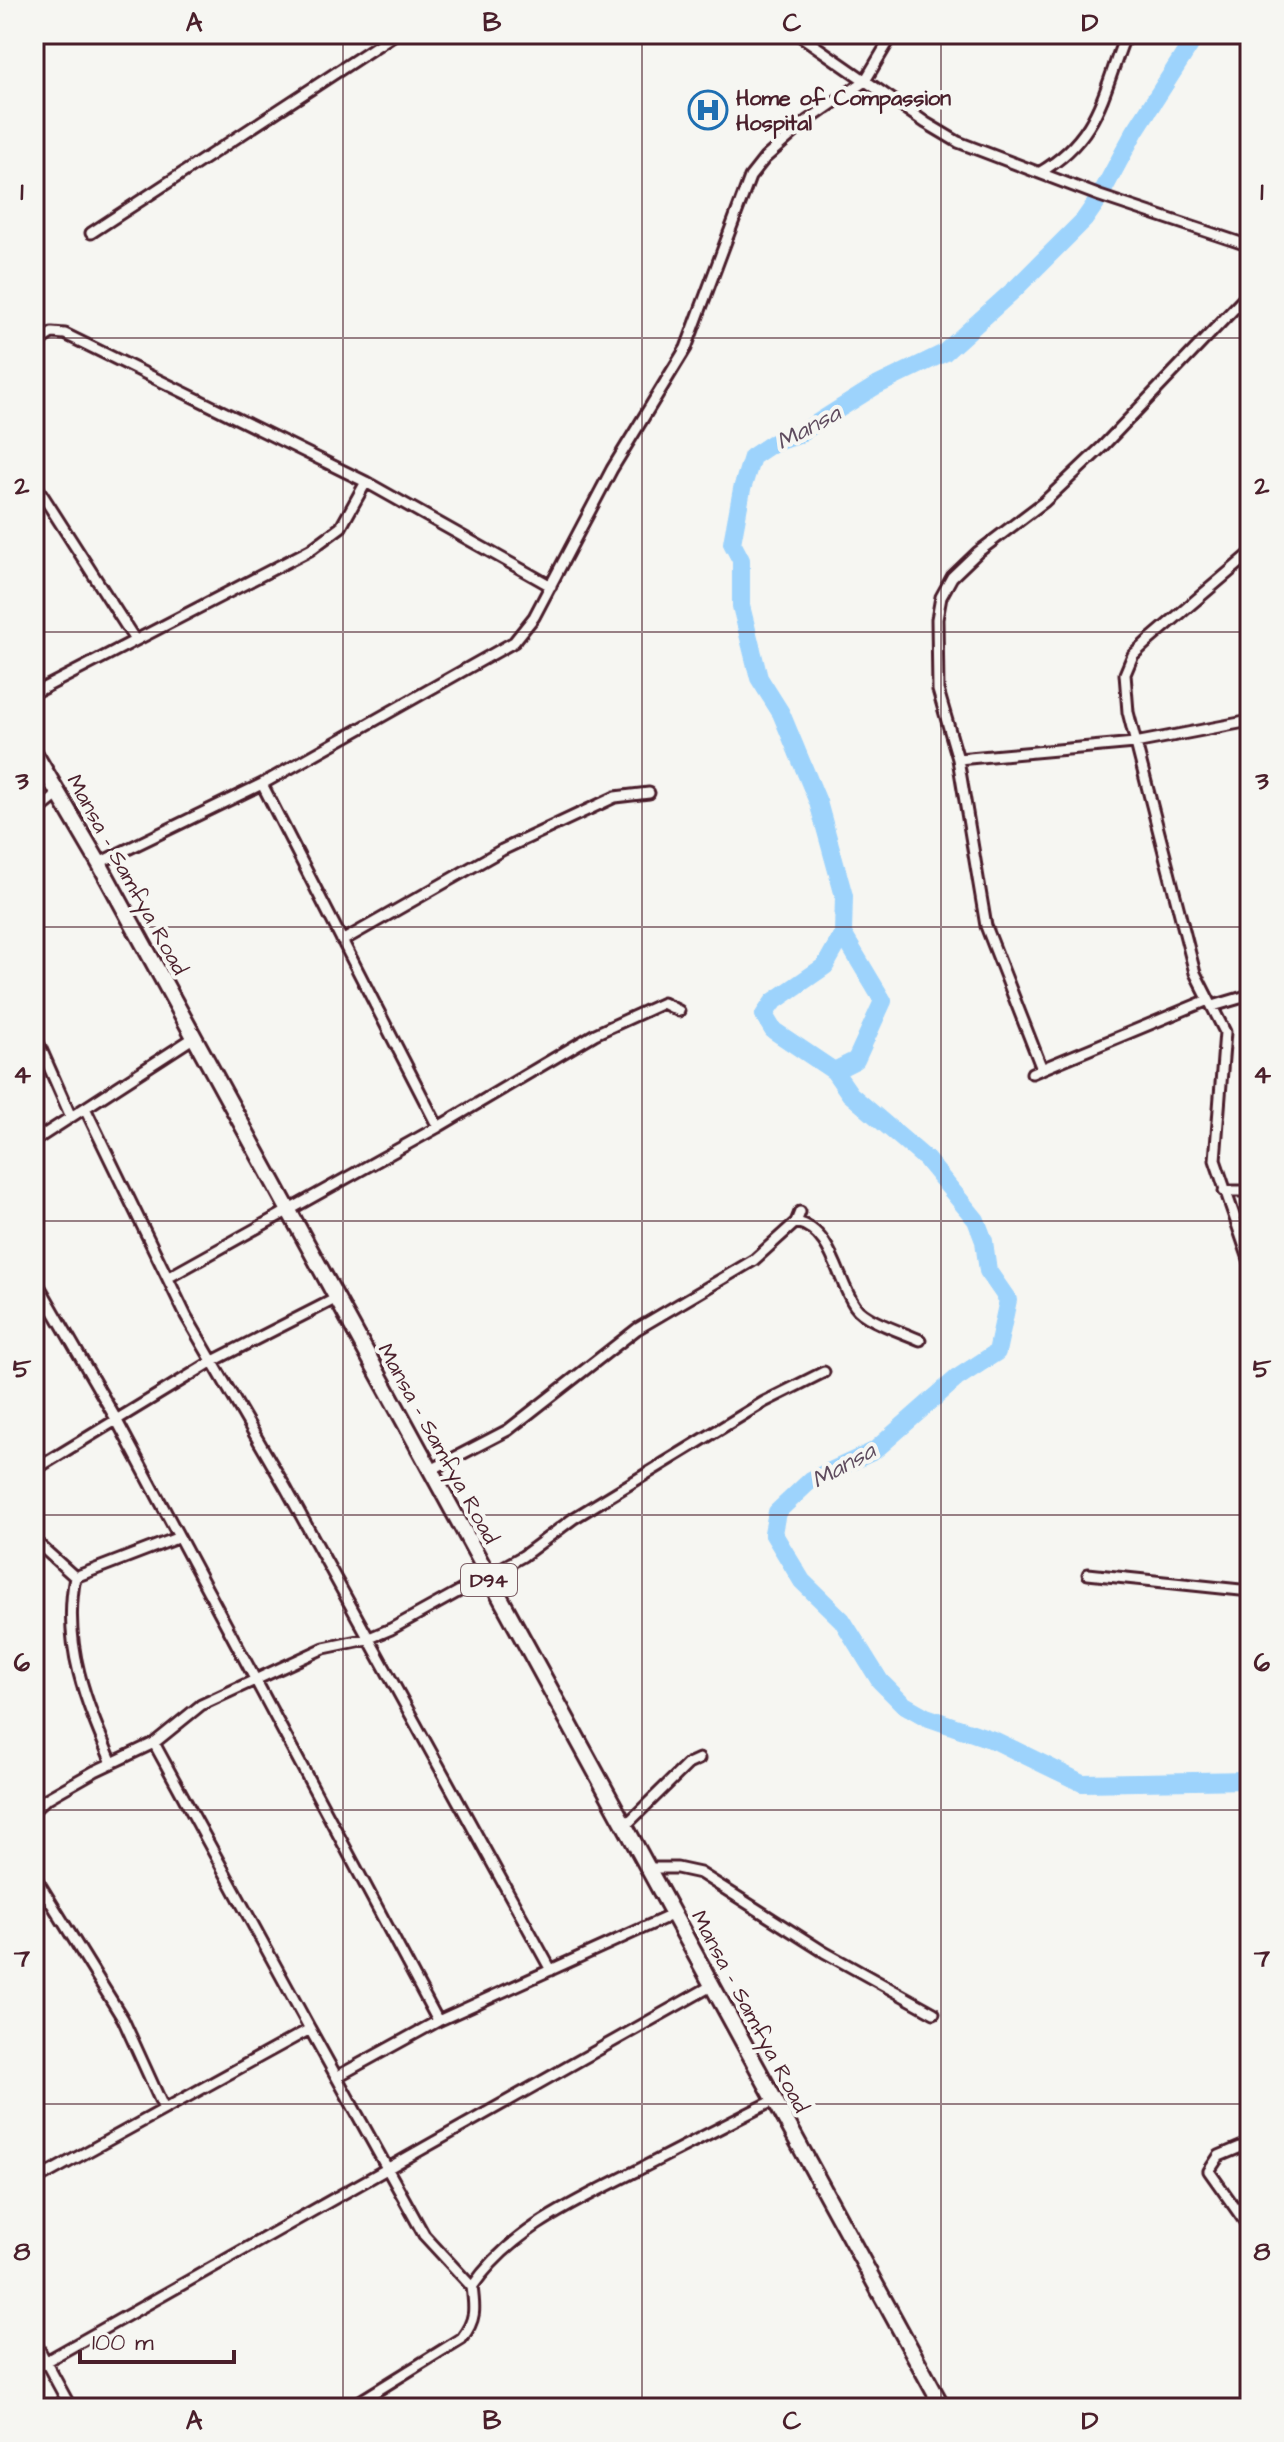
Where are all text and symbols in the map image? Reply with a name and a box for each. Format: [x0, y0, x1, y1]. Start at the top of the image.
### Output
text: A [186, 5, 203, 41]
text: B [483, 5, 502, 41]
text: C [783, 5, 802, 41]
text: D [1082, 5, 1099, 41]
place label: Home of Compassion Hospital [736, 83, 951, 139]
hospital icon: Home of Compassion Hospital [687, 89, 729, 131]
text: 1 [20, 174, 24, 210]
text: 1 [1260, 174, 1264, 210]
water label: Mansa [770, 396, 848, 459]
text: 2 [14, 468, 30, 504]
text: 2 [1254, 468, 1270, 504]
text: 3 [14, 763, 29, 799]
text: 3 [1254, 763, 1269, 799]
street label: Mansa - Samfya Road [58, 769, 195, 981]
text: 4 [13, 1057, 31, 1093]
text: 4 [1253, 1057, 1271, 1093]
street label: Mansa - Samfya Road [369, 1338, 506, 1550]
text: 5 [13, 1351, 32, 1387]
text: 5 [1253, 1351, 1272, 1387]
water label: Mansa [805, 1434, 883, 1497]
road number: D94 [461, 1564, 517, 1596]
text: 6 [14, 1645, 31, 1681]
text: 6 [1254, 1645, 1271, 1681]
street label: Mansa - Samfya Road [682, 1905, 816, 2119]
text: 7 [13, 1940, 30, 1976]
text: 7 [1253, 1940, 1270, 1976]
text: 8 [14, 2234, 31, 2270]
text: 8 [1254, 2234, 1271, 2270]
scale bar [80, 2314, 234, 2364]
text: 100 m [92, 2326, 154, 2360]
text: A [186, 2403, 203, 2439]
text: B [483, 2403, 502, 2439]
text: C [783, 2403, 802, 2439]
text: D [1082, 2403, 1099, 2439]

